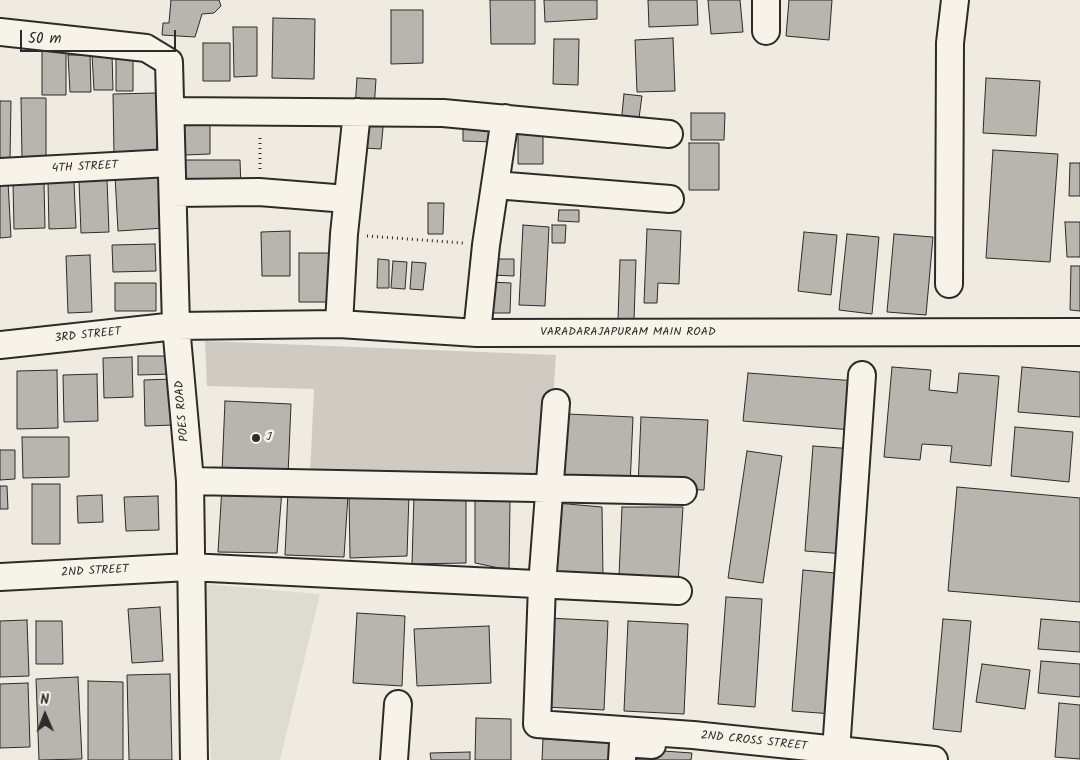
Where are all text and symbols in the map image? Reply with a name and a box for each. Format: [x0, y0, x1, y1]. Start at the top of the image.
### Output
scale bar [22, 20, 179, 52]
text: 50 m [28, 27, 62, 51]
street label: 4TH STREET [52, 159, 118, 177]
street label: 3RD STREET [54, 325, 122, 347]
street label: VARADARAJAPURAM MAIN ROAD [540, 326, 716, 340]
street label: POES ROAD [173, 380, 193, 442]
place label: J [266, 431, 272, 445]
marker: J [250, 432, 262, 444]
street label: 2ND STREET [61, 563, 129, 581]
text: N [40, 689, 49, 711]
north arrow [20, 690, 70, 740]
street label: 2ND CROSS STREET [700, 729, 808, 755]

